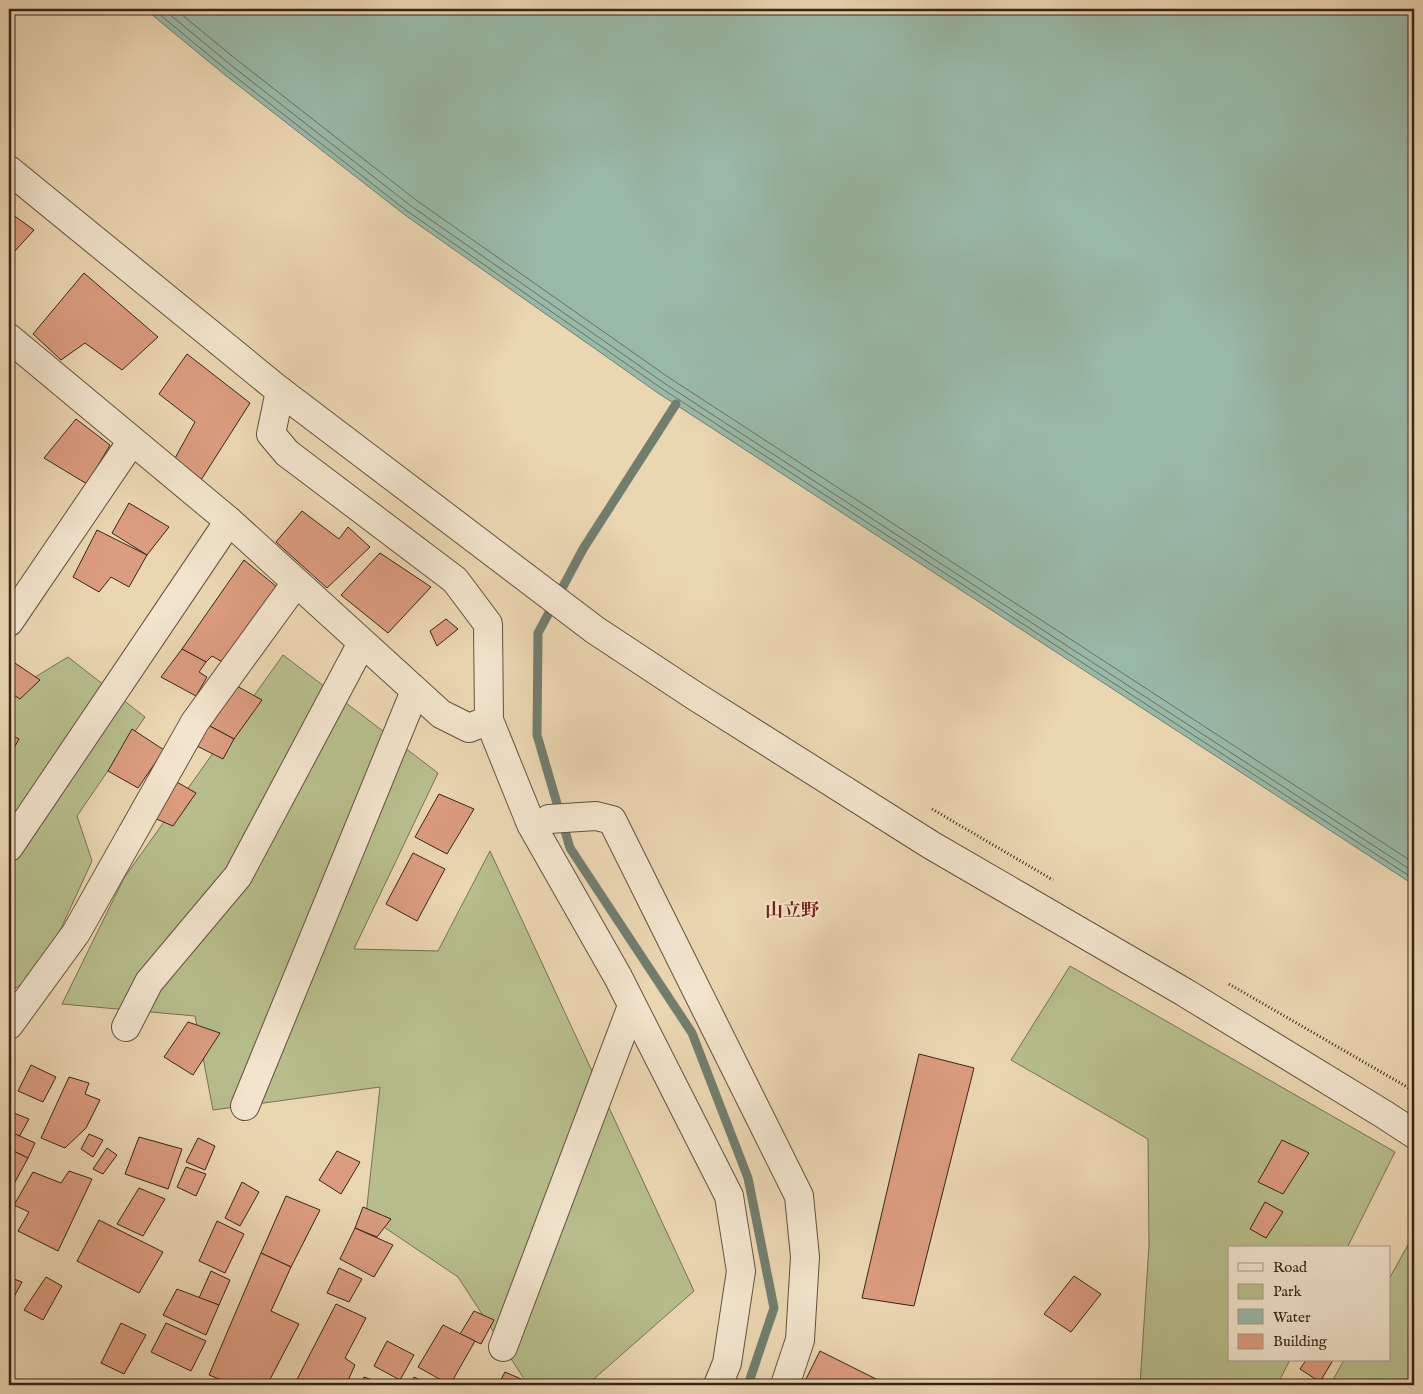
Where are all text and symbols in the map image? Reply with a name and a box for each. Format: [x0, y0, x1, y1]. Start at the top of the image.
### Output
district label: 山立野 [765, 900, 820, 923]
legend [1228, 1246, 1390, 1362]
text: Road [1273, 1258, 1308, 1277]
text: Park [1273, 1282, 1303, 1301]
text: Water [1273, 1308, 1311, 1327]
text: Building [1273, 1332, 1328, 1351]

